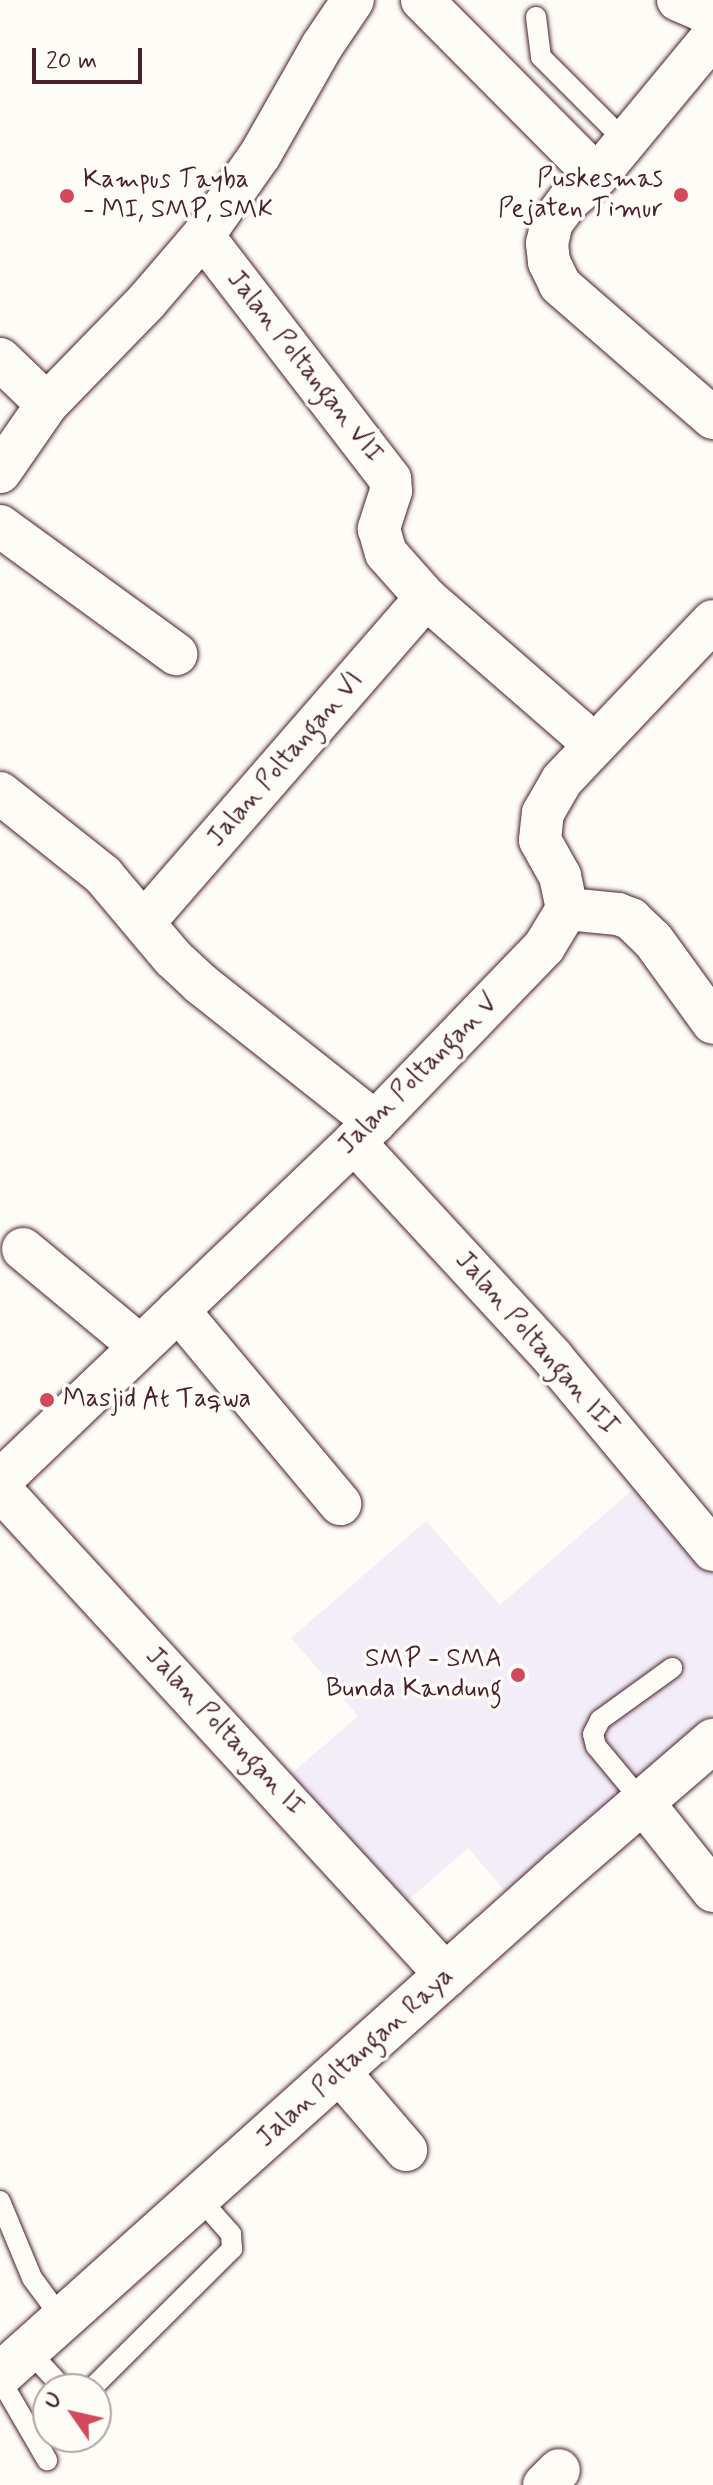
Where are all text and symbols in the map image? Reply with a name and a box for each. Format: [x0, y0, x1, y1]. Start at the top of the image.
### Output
scale bar [36, 32, 146, 82]
text: 20 m [46, 46, 97, 77]
place label: Puskesmas Pejaten Timur [506, 164, 663, 226]
place label: Kampus Tayba - MI, SMP, SMK [83, 165, 273, 226]
marker: Puskesmas Pejaten Timur [670, 184, 692, 206]
marker: Kampus Tayba - MI, SMP, SMK [58, 187, 76, 205]
street label: Jalan Poltangan VII [217, 262, 391, 472]
street label: Jalan Poltangan VI [200, 664, 372, 856]
street label: Jalan Poltangan V [332, 988, 506, 1162]
street label: Jalan Poltangan III [448, 1246, 624, 1442]
place label: Masjid At Taqwa [63, 1384, 255, 1416]
marker: Masjid At Taqwa [38, 1391, 56, 1409]
street label: Jalan Poltangan II [136, 1639, 312, 1825]
place label: SMP - SMA Bunda Kandung [331, 1644, 502, 1706]
marker: SMP - SMA Bunda Kandung [509, 1666, 527, 1684]
street label: Jalan Poltangan Raya [252, 1962, 460, 2154]
north arrow [32, 2373, 112, 2453]
text: U [38, 2387, 69, 2414]

